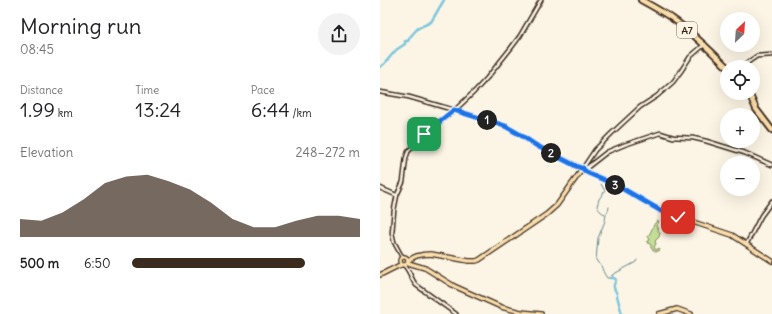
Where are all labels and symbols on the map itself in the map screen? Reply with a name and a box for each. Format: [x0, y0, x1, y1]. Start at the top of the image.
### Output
north arrow [720, 12, 760, 52]
road number: A7 [677, 22, 697, 38]
pin: 1 [477, 110, 497, 130]
pin [407, 117, 441, 151]
pin: 2 [541, 143, 561, 163]
pin: 3 [605, 175, 625, 195]
pin [661, 200, 695, 234]

